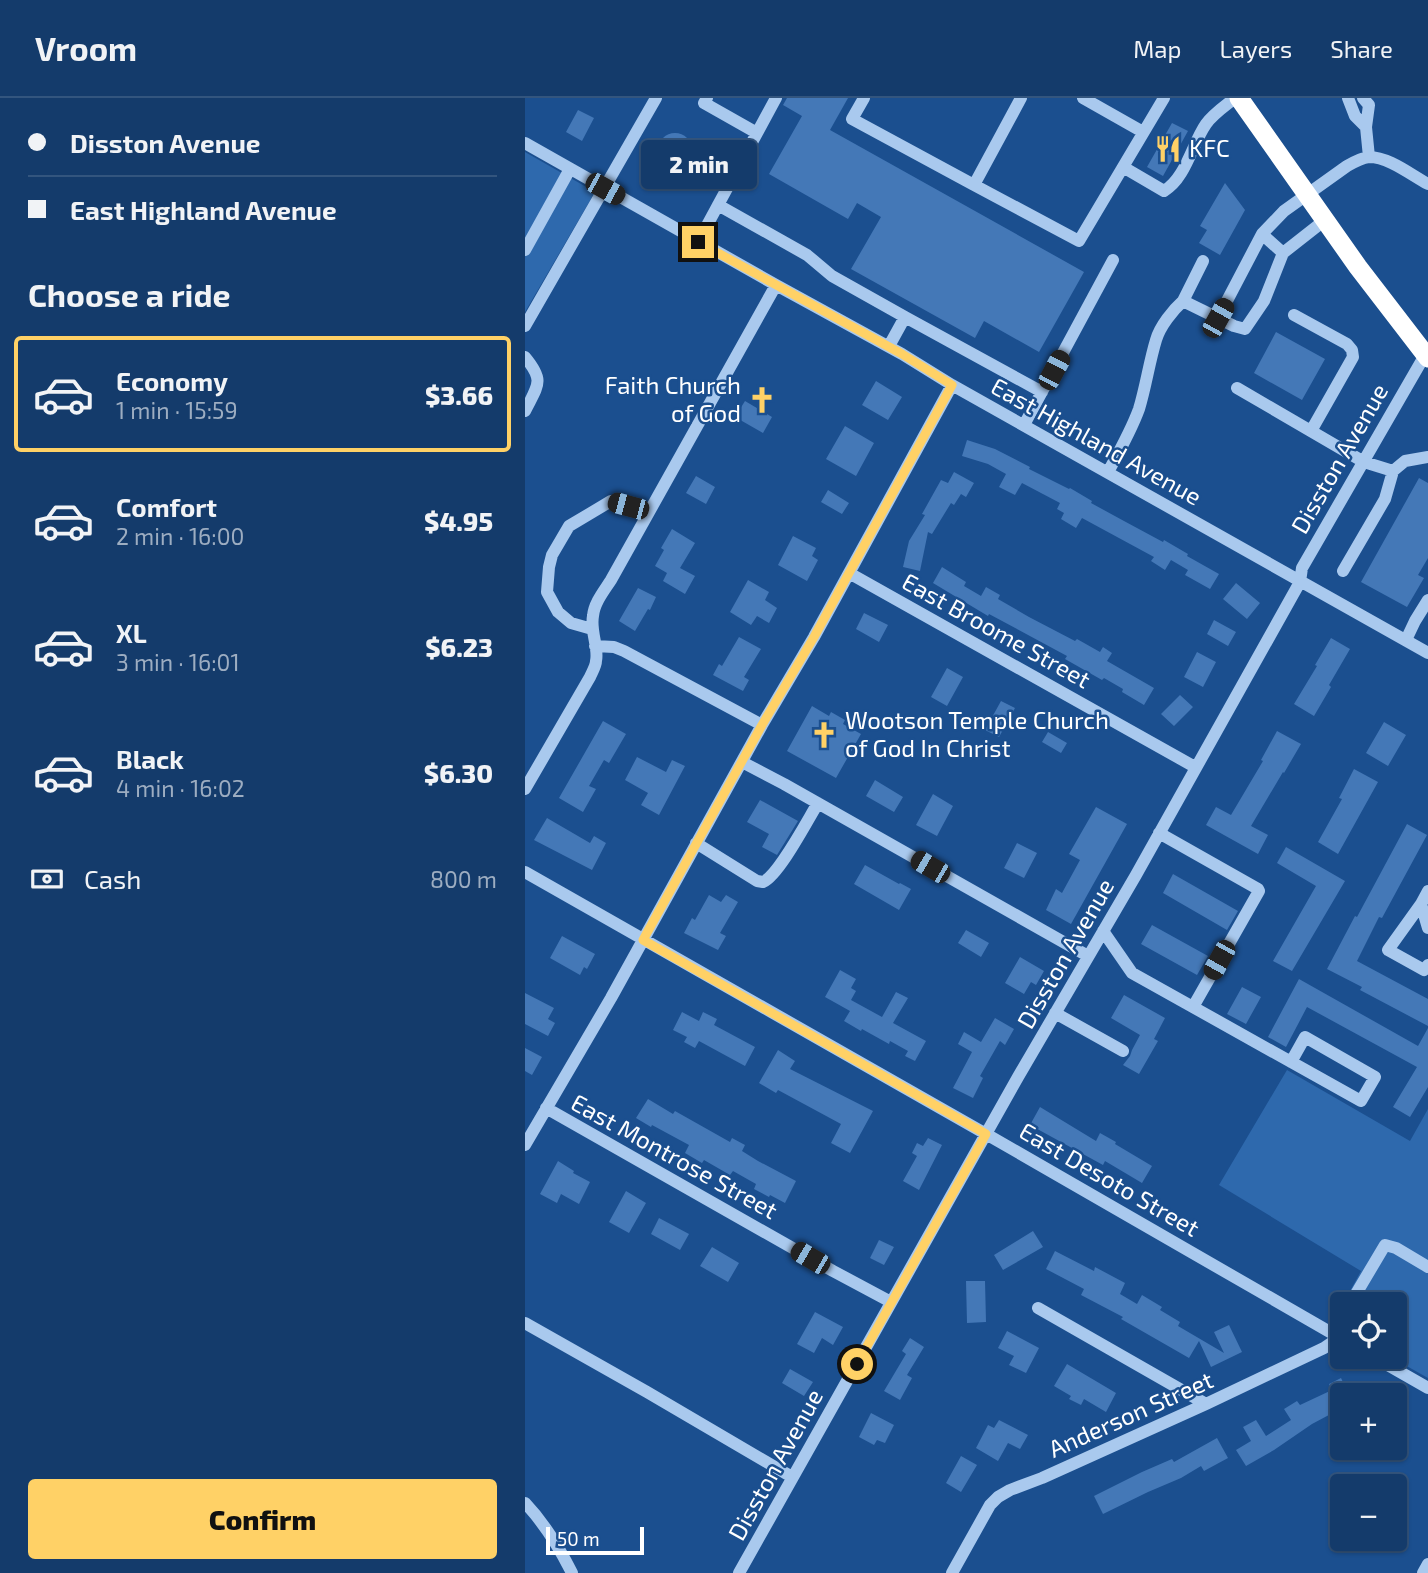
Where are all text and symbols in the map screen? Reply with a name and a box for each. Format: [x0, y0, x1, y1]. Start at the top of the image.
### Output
text: Vroom [35, 28, 137, 68]
text: Map [1133, 34, 1181, 63]
text: Layers [1219, 34, 1292, 63]
text: Share [1330, 34, 1393, 63]
text: Disston Avenue [70, 127, 260, 158]
place label: KFC [1189, 133, 1230, 162]
restaurant icon: KFC [1153, 134, 1183, 164]
callout: 2 min [640, 141, 756, 190]
text: 2 min [669, 150, 729, 178]
car [582, 170, 629, 208]
text: East Highland Avenue [70, 194, 337, 225]
route end [682, 226, 714, 258]
text: Choose a ride [28, 275, 231, 313]
car [1199, 295, 1238, 341]
car [1035, 347, 1074, 393]
icon: car [32, 363, 95, 426]
text: Economy [116, 365, 228, 396]
place label: Faith Church of God [605, 370, 741, 427]
street label: East Highland Avenue [987, 371, 1207, 511]
street label: Disston Avenue [1284, 378, 1393, 538]
text: $3.66 [425, 379, 493, 410]
church icon: Faith Church of God [747, 385, 777, 415]
text: 1 min · 15:59 [116, 396, 238, 424]
icon: car [32, 489, 95, 552]
car [605, 490, 652, 522]
text: Comfort [116, 491, 217, 522]
text: $4.95 [424, 505, 493, 536]
text: 2 min · 16:00 [116, 522, 244, 550]
street label: East Broome Street [898, 566, 1096, 693]
icon: car [32, 615, 95, 678]
text: XL [116, 617, 147, 648]
text: $6.23 [425, 631, 493, 662]
text: 3 min · 16:01 [116, 648, 240, 676]
place label: Wootson Temple Church of God In Christ [845, 705, 1109, 762]
church icon: Wootson Temple Church of God In Christ [809, 720, 839, 750]
icon: car [32, 741, 95, 804]
text: Black [116, 743, 184, 774]
text: $6.30 [424, 757, 493, 788]
text: 4 min · 16:02 [116, 774, 245, 802]
car [907, 847, 954, 887]
icon: cash [28, 860, 66, 898]
text: Cash [84, 863, 141, 894]
text: 800 m [430, 865, 497, 893]
street label: Disston Avenue [1010, 873, 1119, 1033]
car [1200, 937, 1239, 983]
street label: East Montrose Street [567, 1087, 783, 1224]
street label: East Desoto Street [1015, 1115, 1205, 1242]
car [787, 1238, 834, 1278]
map controls [1330, 1292, 1407, 1551]
button: locate [1330, 1292, 1407, 1369]
route start [841, 1348, 873, 1380]
street label: Anderson Street [1044, 1364, 1217, 1463]
button: + [1330, 1383, 1407, 1460]
street label: Disston Avenue [721, 1384, 828, 1545]
button: − [1330, 1474, 1407, 1551]
button: Confirm [28, 1479, 497, 1559]
scale bar [546, 1524, 644, 1556]
text: 50 m [557, 1527, 600, 1550]

